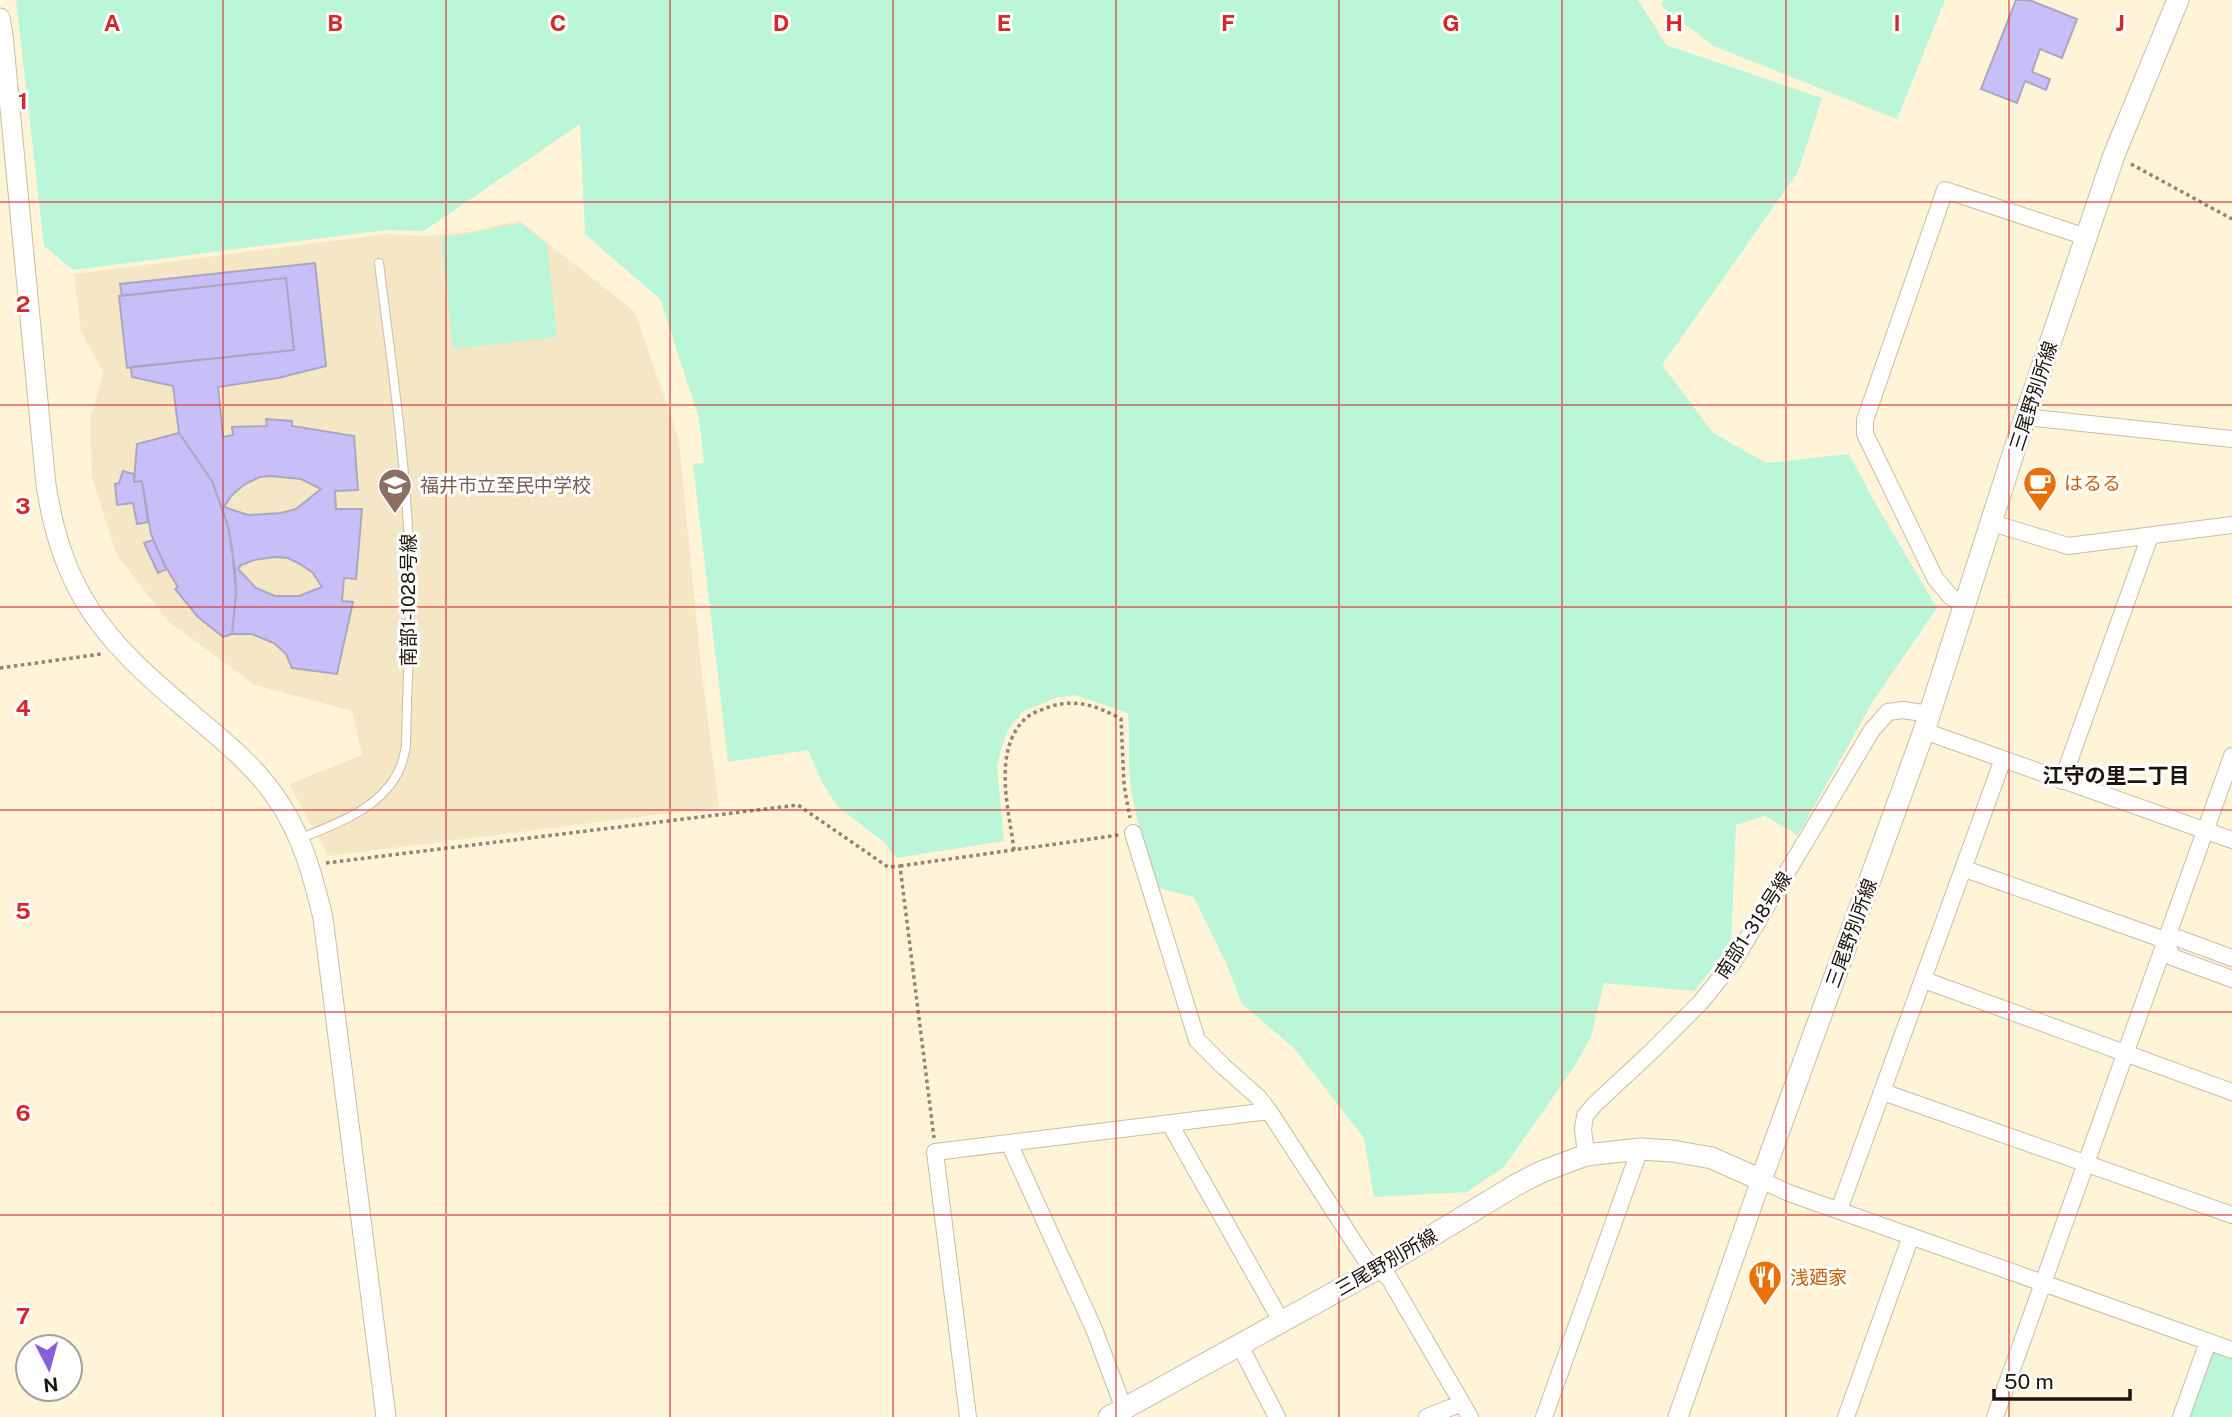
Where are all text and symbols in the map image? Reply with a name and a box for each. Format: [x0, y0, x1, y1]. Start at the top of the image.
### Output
text: A [104, 9, 121, 36]
text: B [327, 9, 343, 36]
text: C [550, 9, 566, 36]
text: D [773, 9, 789, 36]
text: E [997, 9, 1011, 36]
text: F [1221, 9, 1235, 36]
text: G [1442, 9, 1460, 36]
text: H [1665, 9, 1683, 36]
text: I [1893, 9, 1901, 36]
text: J [2115, 9, 2125, 36]
text: 1 [18, 87, 28, 114]
text: 2 [16, 290, 30, 317]
street label: 三尾野別所線 [2005, 338, 2061, 454]
cafe icon: はるる [2021, 464, 2059, 513]
school or university icon: 福井市立至民中学校 [376, 466, 414, 515]
place label: はるる [2064, 472, 2121, 494]
place label: 福井市立至民中学校 [420, 474, 591, 496]
text: 3 [15, 492, 31, 519]
street label: 南部1-1028号線 [397, 534, 419, 666]
text: 4 [15, 694, 31, 721]
district label: 江守の里二丁目 [2043, 763, 2190, 788]
street label: 南部1-318号線 [1710, 867, 1796, 983]
street label: 三尾野別所線 [1821, 876, 1881, 990]
text: 5 [15, 897, 31, 924]
text: 6 [15, 1099, 31, 1126]
street label: 三尾野別所線 [1331, 1224, 1441, 1300]
restaurant icon: 浅廼家 [1746, 1258, 1784, 1307]
place label: 浅廼家 [1790, 1266, 1847, 1288]
text: 7 [16, 1302, 30, 1329]
north arrow [14, 1333, 84, 1403]
scale bar [1994, 1358, 2130, 1402]
text: 50 m [2004, 1369, 2054, 1394]
text: N [42, 1373, 59, 1397]

